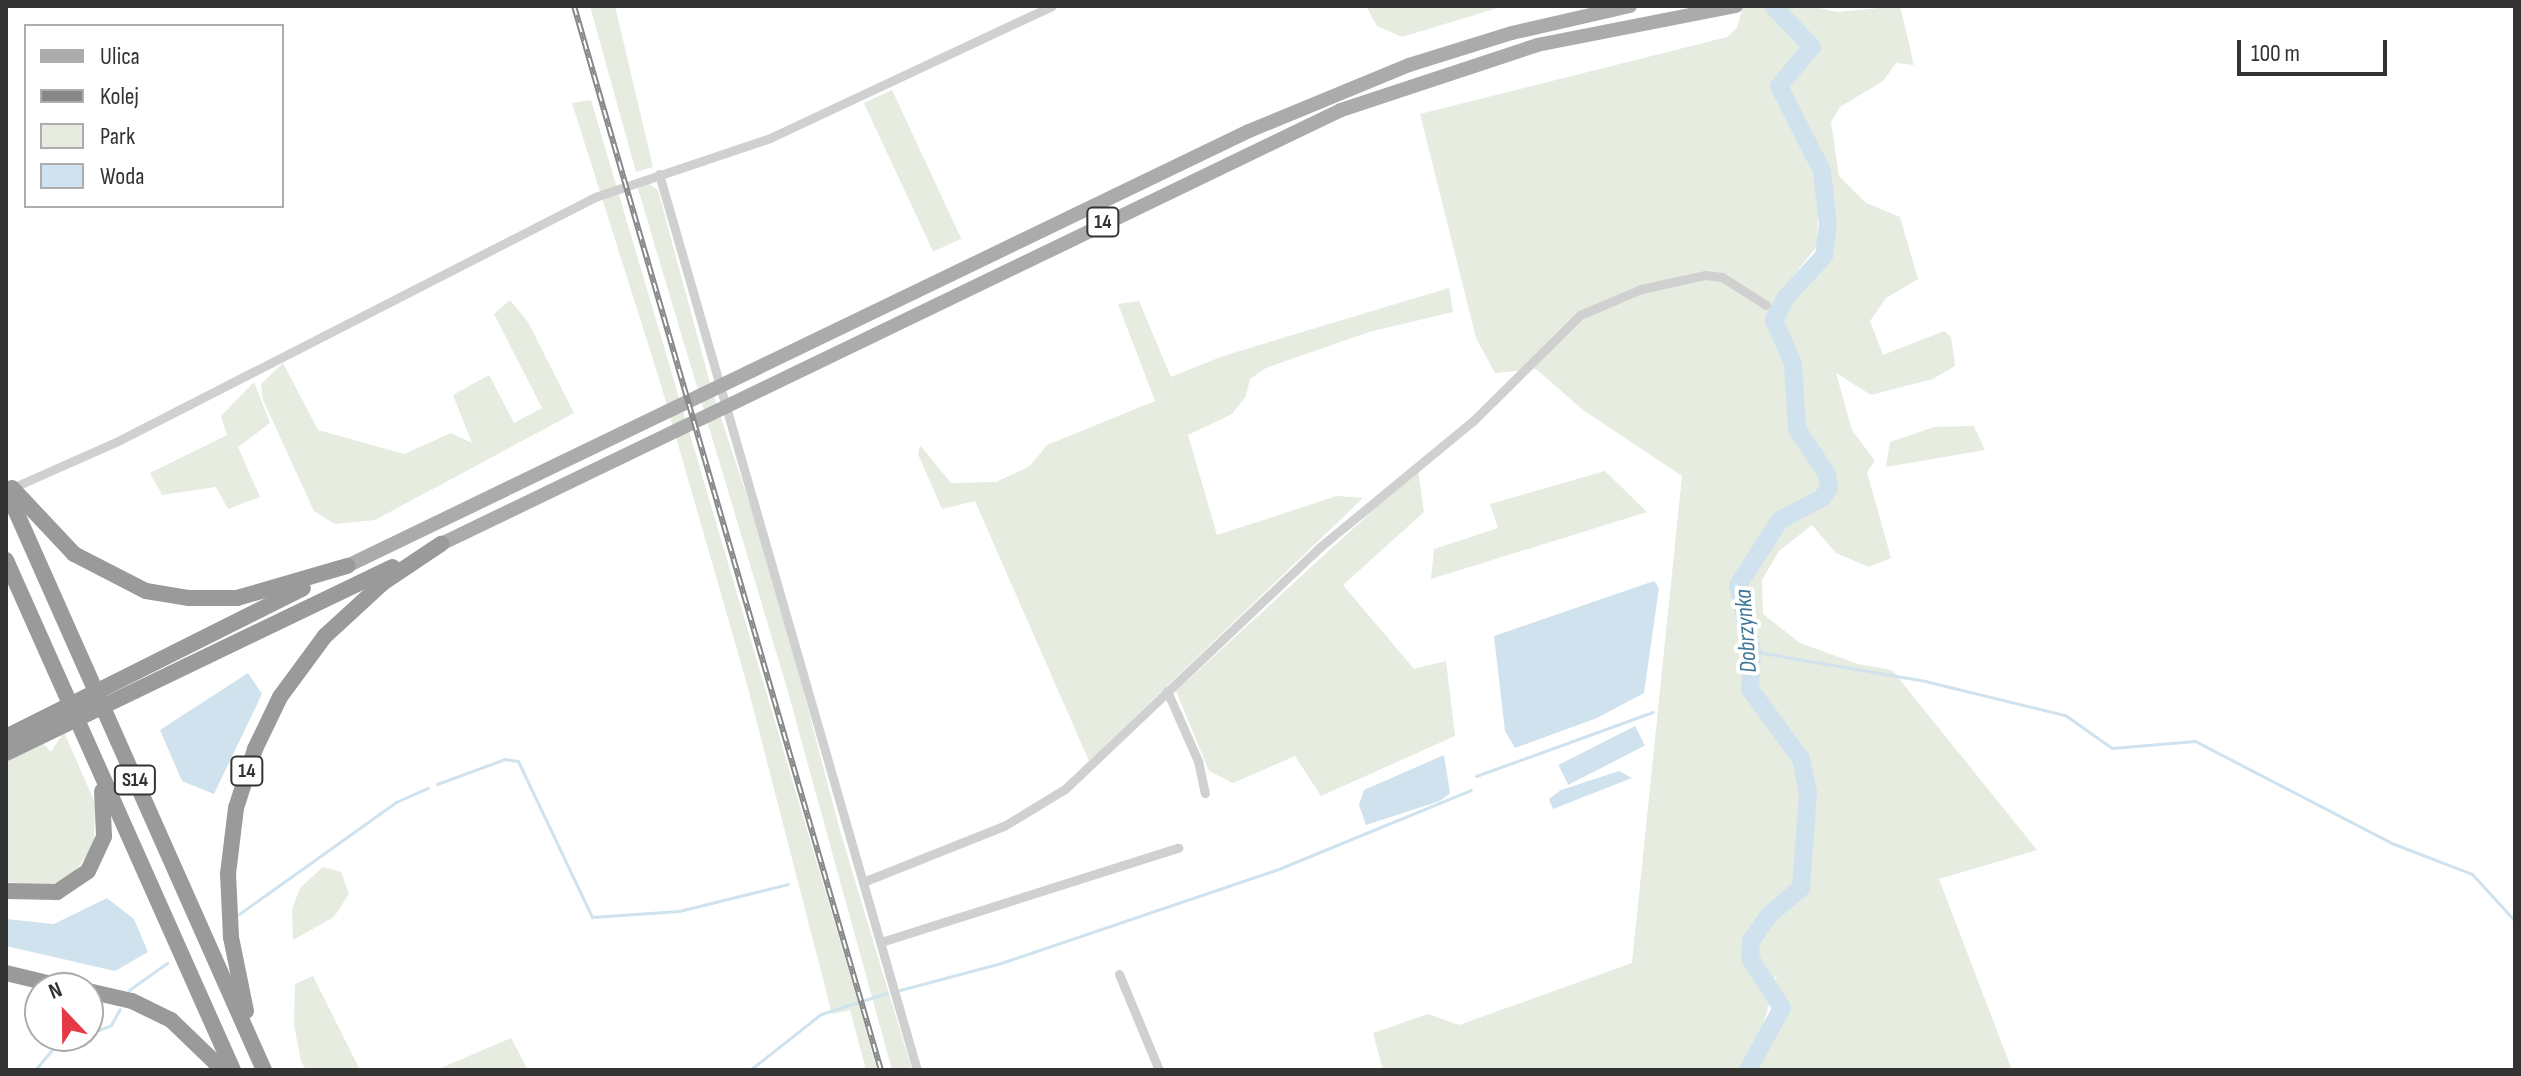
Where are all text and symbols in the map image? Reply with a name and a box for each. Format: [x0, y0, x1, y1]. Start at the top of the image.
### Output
legend [24, 24, 284, 208]
scale bar [2241, 24, 2391, 74]
text: 100 m [2251, 39, 2300, 68]
text: Ulica [100, 42, 140, 71]
text: Kolej [100, 82, 139, 111]
text: Park [100, 122, 135, 151]
text: Woda [100, 162, 144, 191]
road number: 14 [1085, 206, 1121, 238]
water label: Dobrzynka [1729, 588, 1763, 674]
road number: 14 [229, 755, 265, 787]
road number: S14 [113, 764, 157, 796]
north arrow [24, 972, 104, 1052]
text: N [45, 976, 66, 1006]

